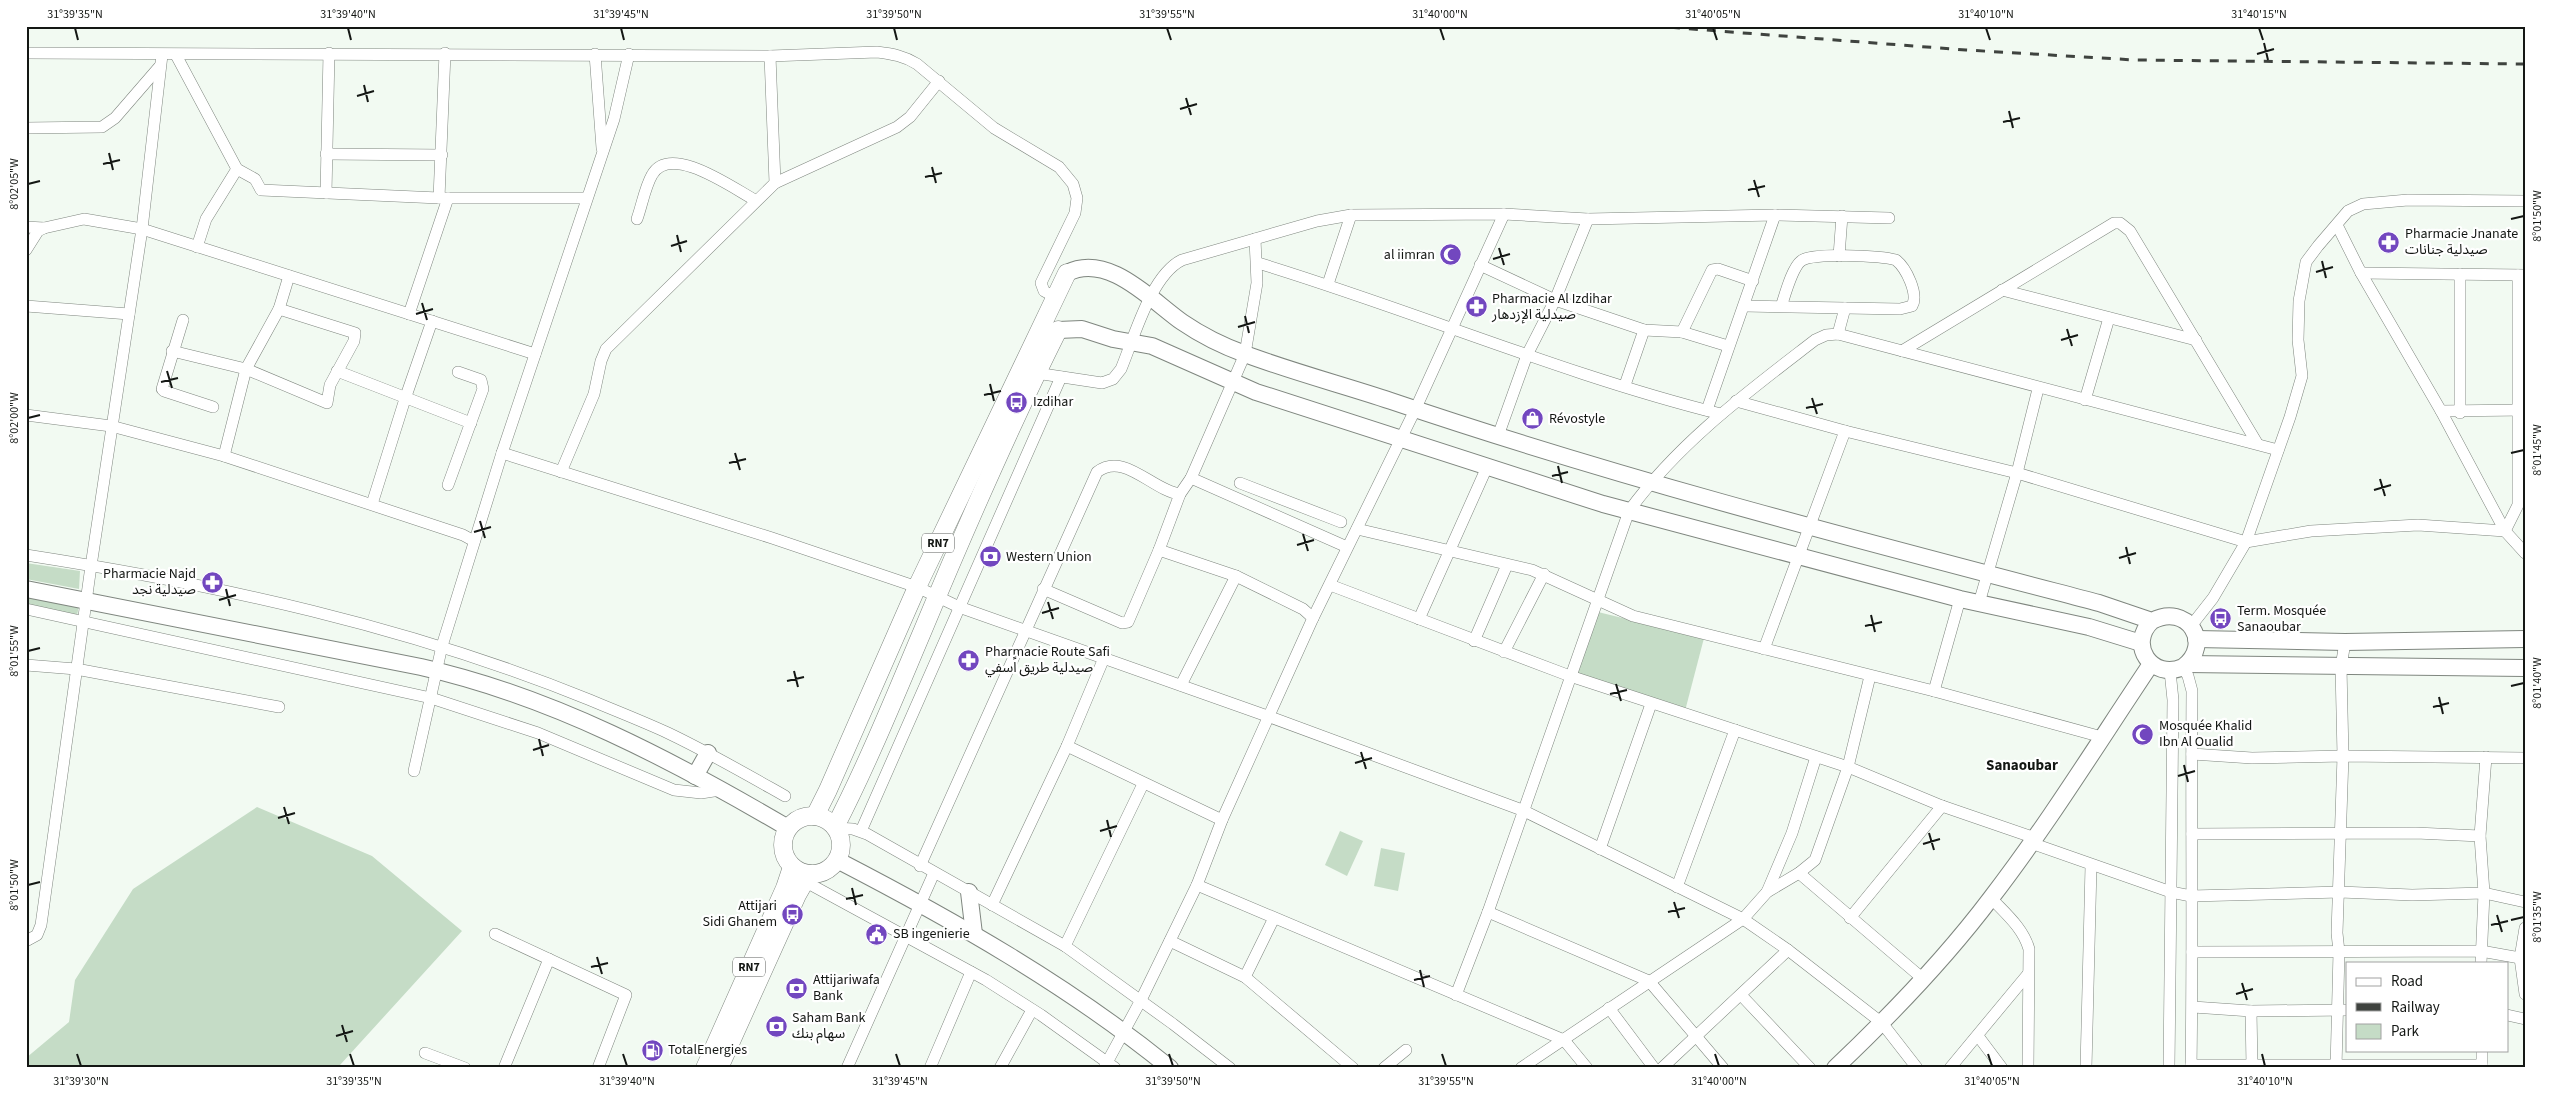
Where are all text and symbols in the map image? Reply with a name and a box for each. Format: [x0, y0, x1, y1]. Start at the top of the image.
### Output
text: 31°39'35"N [47, 6, 103, 23]
text: 31°39'40"N [320, 6, 376, 23]
text: 31°39'45"N [593, 6, 649, 23]
text: 31°39'50"N [866, 6, 922, 23]
text: 31°39'55"N [1139, 6, 1195, 23]
text: 31°40'00"N [1412, 6, 1468, 23]
text: 31°40'05"N [1685, 6, 1741, 23]
text: 31°40'10"N [1958, 6, 2014, 23]
text: 31°40'15"N [2231, 6, 2287, 23]
text: 8°02'05"W [6, 158, 23, 210]
text: 8°01'50"W [2529, 190, 2546, 242]
place label: Pharmacie Jnanate صيدلية جنانات [2405, 224, 2518, 260]
pharmacy icon: Pharmacie Jnanate صيدلية جنانات [2377, 230, 2401, 254]
mosque icon: al iimran [1439, 243, 1463, 267]
place label: al iimran [1384, 245, 1435, 265]
place label: Pharmacie Al Izdihar صيدلية الإزدهار [1491, 289, 1612, 325]
pharmacy icon: Pharmacie Al Izdihar صيدلية الإزدهار [1464, 295, 1488, 319]
bus stop icon: Izdihar [1005, 390, 1029, 414]
text: 8°02'00"W [6, 392, 23, 444]
place label: Izdihar [1033, 392, 1073, 412]
shop icon: Révostyle [1521, 407, 1545, 431]
place label: Révostyle [1549, 409, 1605, 429]
text: 8°01'45"W [2529, 424, 2546, 476]
road number: RN7 [922, 534, 954, 552]
bank icon: Western Union [978, 545, 1002, 569]
place label: Western Union [1006, 547, 1092, 567]
place label: Pharmacie Najd صيدلية نجد [103, 564, 196, 600]
pharmacy icon: Pharmacie Najd صيدلية نجد [200, 570, 224, 594]
place label: Term. Mosquée Sanaoubar [2237, 601, 2326, 637]
bus stop icon: Term. Mosquée Sanaoubar [2209, 607, 2233, 631]
text: 8°01'55"W [6, 625, 23, 677]
place label: Pharmacie Route Safi صيدلية طريق اًسفي [985, 642, 1110, 678]
pharmacy icon: Pharmacie Route Safi صيدلية طريق اًسفي [957, 648, 981, 672]
text: 8°01'40"W [2529, 657, 2546, 709]
place label: Mosquée Khalid Ibn Al Oualid [2159, 716, 2252, 752]
mosque icon: Mosquée Khalid Ibn Al Oualid [2131, 722, 2155, 746]
district label: Sanaoubar [1986, 755, 2058, 776]
text: 8°01'50"W [6, 859, 23, 911]
text: 8°01'35"W [2529, 891, 2546, 943]
place label: Attijari Sidi Ghanem [703, 896, 777, 932]
bus stop icon: Attijari Sidi Ghanem [781, 902, 805, 926]
public building icon: SB ingenierie [865, 922, 889, 946]
place label: SB ingenierie [893, 924, 970, 944]
road number: RN7 [733, 958, 765, 976]
legend [2346, 962, 2508, 1052]
place label: Attijariwafa Bank [813, 970, 880, 1006]
text: Road [2391, 971, 2423, 992]
bank icon: Attijariwafa Bank [785, 976, 809, 1000]
text: Railway [2391, 997, 2440, 1018]
place label: Saham Bank سهام بنك [792, 1008, 866, 1044]
bank icon: Saham Bank سهام بنك [764, 1014, 788, 1038]
text: Park [2391, 1021, 2420, 1042]
fuel station icon: TotalEnergies [640, 1038, 664, 1062]
place label: TotalEnergies [668, 1040, 747, 1060]
text: 31°39'30"N [53, 1073, 109, 1090]
text: 31°39'35"N [326, 1073, 382, 1090]
text: 31°39'40"N [599, 1073, 655, 1090]
text: 31°39'45"N [872, 1073, 928, 1090]
text: 31°39'50"N [1145, 1073, 1201, 1090]
text: 31°39'55"N [1418, 1073, 1474, 1090]
text: 31°40'00"N [1691, 1073, 1747, 1090]
text: 31°40'05"N [1964, 1073, 2020, 1090]
text: 31°40'10"N [2237, 1073, 2293, 1090]

